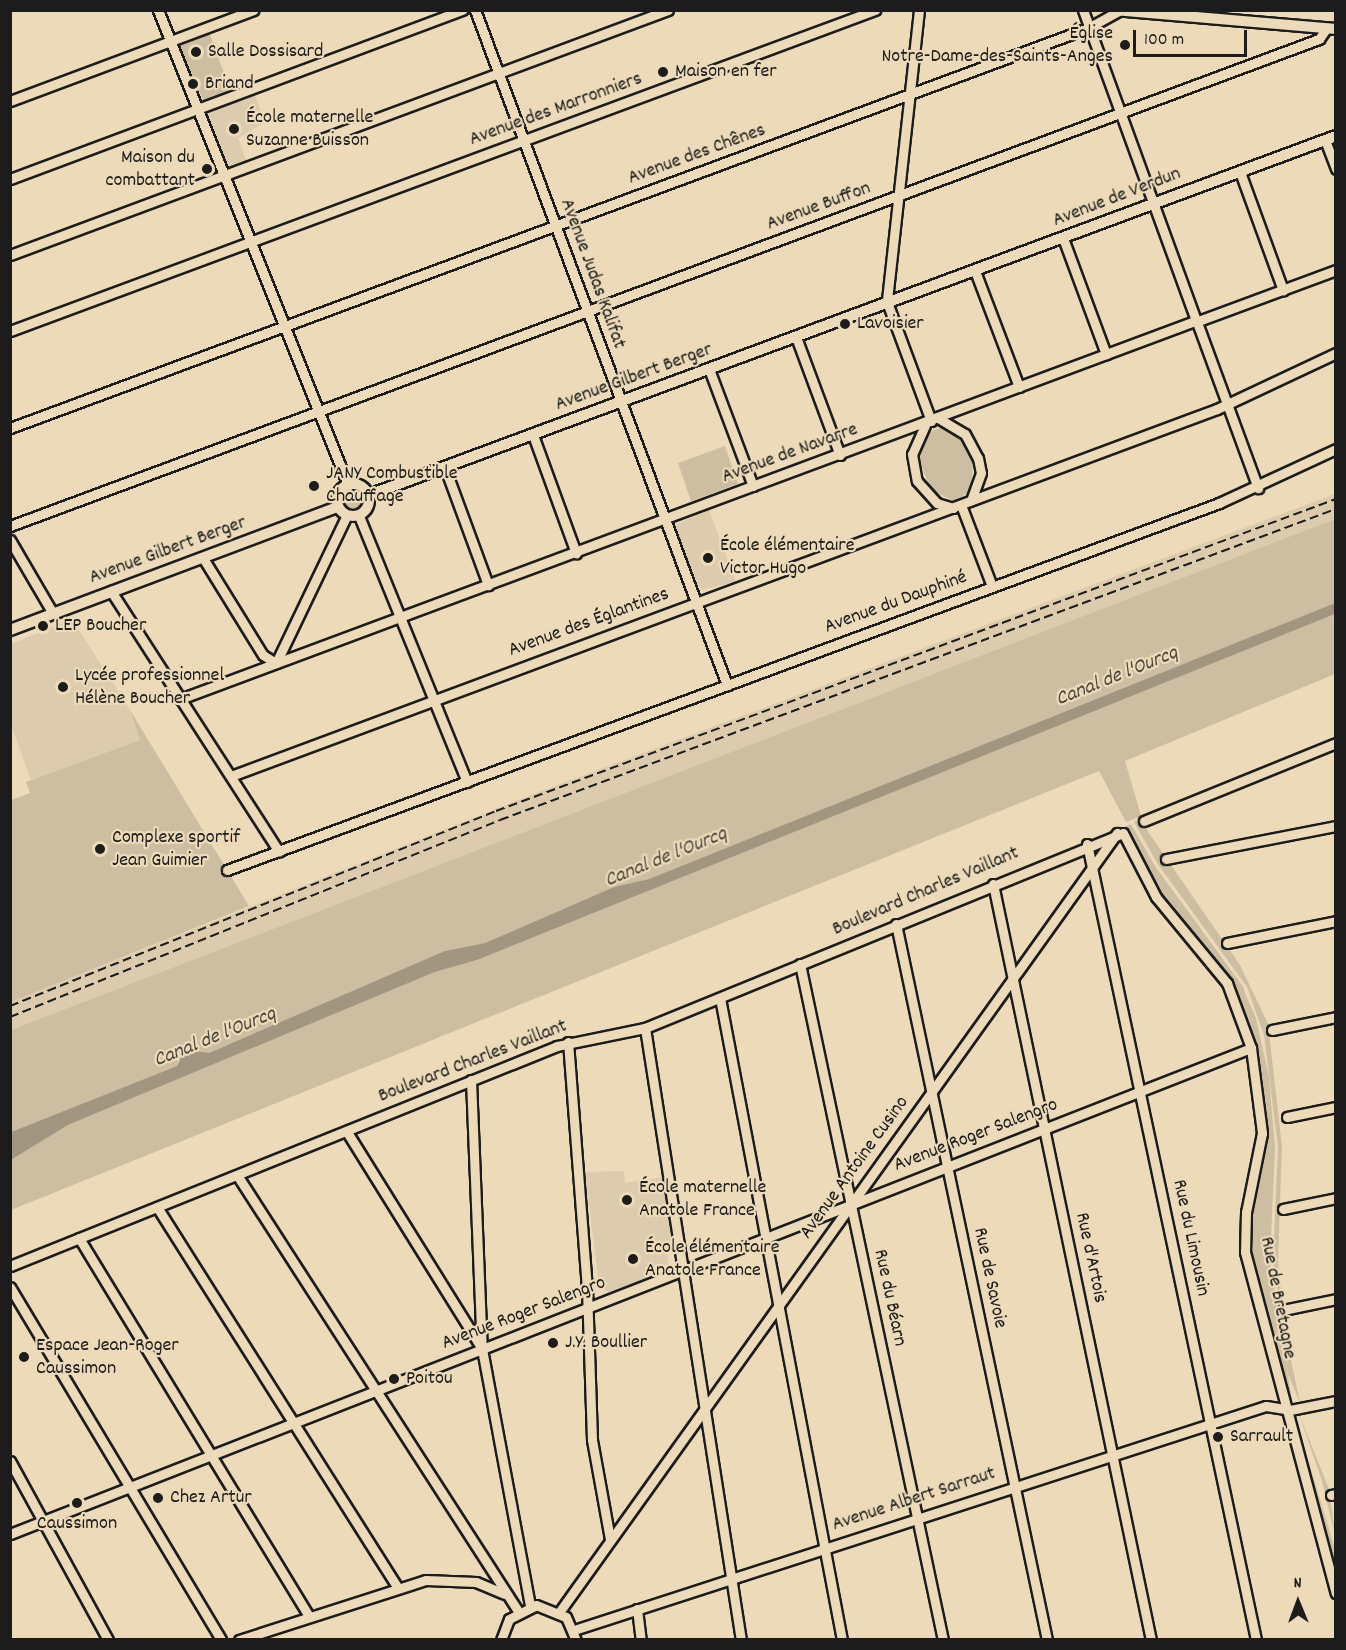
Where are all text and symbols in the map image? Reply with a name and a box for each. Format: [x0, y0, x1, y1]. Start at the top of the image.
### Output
scale bar [1136, 18, 1250, 56]
place label: Église Notre-Dame-des-Saints-Anges [881, 22, 1113, 69]
text: 100 m [1144, 28, 1184, 53]
marker: Église Notre-Dame-des-Saints-Anges [1118, 38, 1132, 52]
place label: Salle Dossisard [208, 40, 323, 64]
marker: Salle Dossisard [189, 45, 203, 59]
place label: Maison en fer [675, 60, 777, 84]
marker: Maison en fer [656, 65, 670, 79]
street label: Avenue des Marronniers [466, 68, 646, 152]
place label: Briand [205, 72, 254, 96]
marker: Briand [186, 77, 200, 91]
place label: École maternelle Suzanne Buisson [246, 106, 373, 153]
street label: Avenue des Chênes [625, 119, 769, 191]
marker: École maternelle Suzanne Buisson [227, 122, 241, 136]
place label: Maison du combattant [106, 146, 195, 193]
marker: Maison du combattant [200, 162, 214, 176]
street label: Avenue de Verdun [1050, 163, 1184, 233]
street label: Avenue Buffon [764, 177, 874, 237]
street label: Avenue Judas Kalifat [554, 196, 630, 352]
place label: Lavoisier [857, 312, 924, 336]
marker: Lavoisier [838, 317, 852, 331]
street label: Avenue Gilbert Berger [552, 338, 716, 418]
street label: Avenue de Navarre [719, 418, 861, 490]
place label: JANY Combustible Chauffage [326, 462, 457, 509]
marker: JANY Combustible Chauffage [307, 479, 321, 493]
street label: Avenue Gilbert Berger [86, 511, 250, 591]
place label: École élémentaire Victor Hugo [720, 534, 855, 581]
marker: École élémentaire Victor Hugo [701, 551, 715, 565]
street label: Avenue du Dauphiné [821, 566, 971, 640]
street label: Avenue des Églantines [505, 583, 673, 663]
place label: LEP Boucher [55, 614, 146, 638]
marker: LEP Boucher [36, 619, 50, 633]
water label: Canal de l'Ourcq [1052, 641, 1182, 713]
place label: Lycée professionnel Hélène Boucher [75, 664, 224, 711]
marker: Lycée professionnel Hélène Boucher [56, 680, 70, 694]
water label: Canal de l'Ourcq [601, 822, 731, 894]
place label: Complexe sportif Jean Guimier [112, 826, 240, 873]
marker: Complexe sportif Jean Guimier [93, 842, 107, 856]
street label: Boulevard Charles Vaillant [829, 842, 1023, 942]
water label: Canal de l'Ourcq [150, 1002, 280, 1074]
street label: Boulevard Charles Vaillant [375, 1015, 571, 1109]
street label: Avenue Antoine Cusino [795, 1092, 915, 1244]
street label: Avenue Roger Salengro [891, 1094, 1061, 1178]
place label: École maternelle Anatole France [639, 1176, 766, 1223]
street label: Rue du Limousin [1166, 1177, 1214, 1299]
marker: École maternelle Anatole France [620, 1193, 634, 1207]
street label: Rue d'Artois [1069, 1211, 1111, 1305]
street label: Rue de Savoie [967, 1225, 1011, 1331]
street label: Rue de Bretagne [1253, 1235, 1301, 1361]
place label: École élémentaire Anatole France [645, 1236, 780, 1283]
street label: Rue du Béarn [867, 1247, 911, 1349]
marker: École élémentaire Anatole France [626, 1252, 640, 1266]
street label: Avenue Roger Salengro [439, 1272, 609, 1356]
place label: J.Y. Boullier [565, 1331, 647, 1355]
place label: Espace Jean-Roger Caussimon [36, 1334, 179, 1381]
marker: J.Y. Boullier [546, 1336, 560, 1350]
marker: Espace Jean-Roger Caussimon [17, 1350, 31, 1364]
place label: Poitou [406, 1367, 453, 1391]
marker: Poitou [387, 1372, 401, 1386]
place label: Sarrault [1230, 1425, 1293, 1449]
marker: Sarrault [1211, 1430, 1225, 1444]
street label: Avenue Albert Sarraut [829, 1462, 999, 1538]
place label: Chez Artur [170, 1486, 252, 1510]
marker: Chez Artur [151, 1491, 165, 1505]
marker: Caussimon [70, 1496, 84, 1510]
place label: Caussimon [37, 1512, 117, 1536]
north arrow [1268, 1572, 1328, 1632]
text: N [1294, 1572, 1302, 1595]

